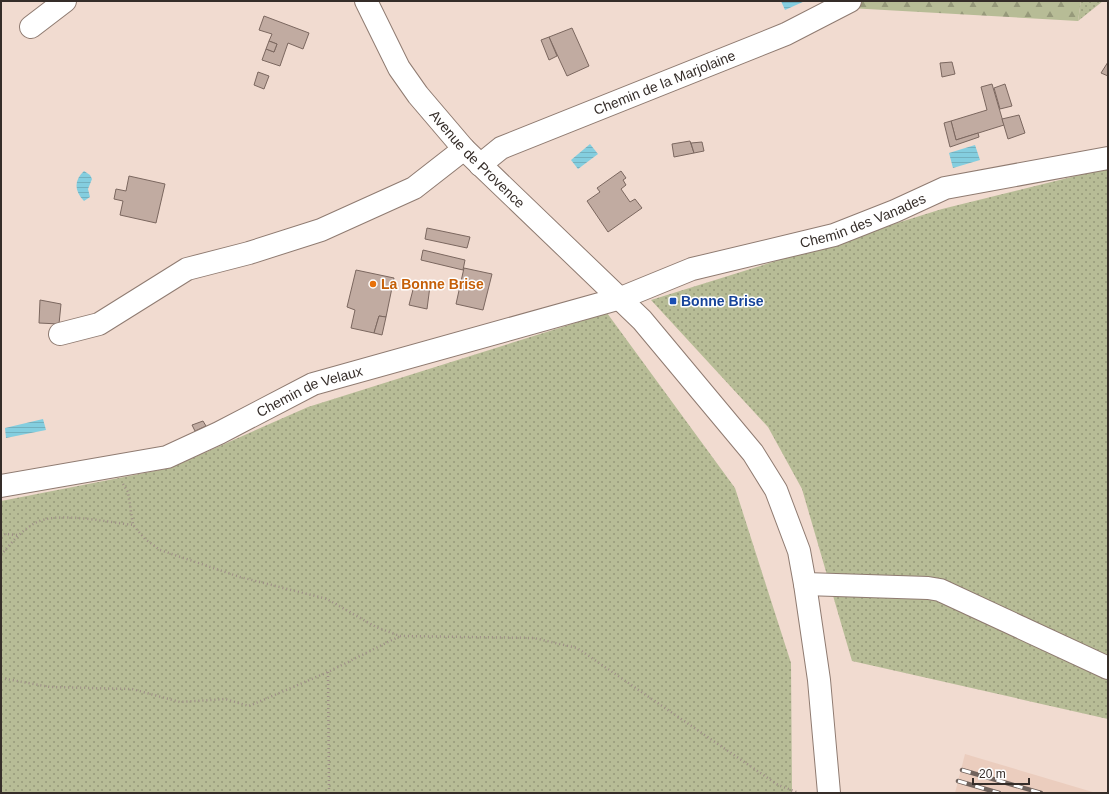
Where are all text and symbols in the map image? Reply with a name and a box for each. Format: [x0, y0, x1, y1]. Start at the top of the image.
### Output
street label: Chemin de la Marjolaine [591, 47, 738, 118]
street label: Avenue de Provence [426, 107, 528, 211]
street label: Chemin des Vanades [798, 190, 928, 251]
place label: La Bonne Brise [381, 276, 484, 292]
marker: La Bonne Brise [368, 279, 378, 289]
place label: Bonne Brise [681, 293, 764, 309]
marker: Bonne Brise [668, 296, 678, 306]
street label: Chemin de Velaux [254, 363, 364, 420]
scale bar [973, 760, 1029, 786]
text: 20 m [979, 767, 1006, 781]

